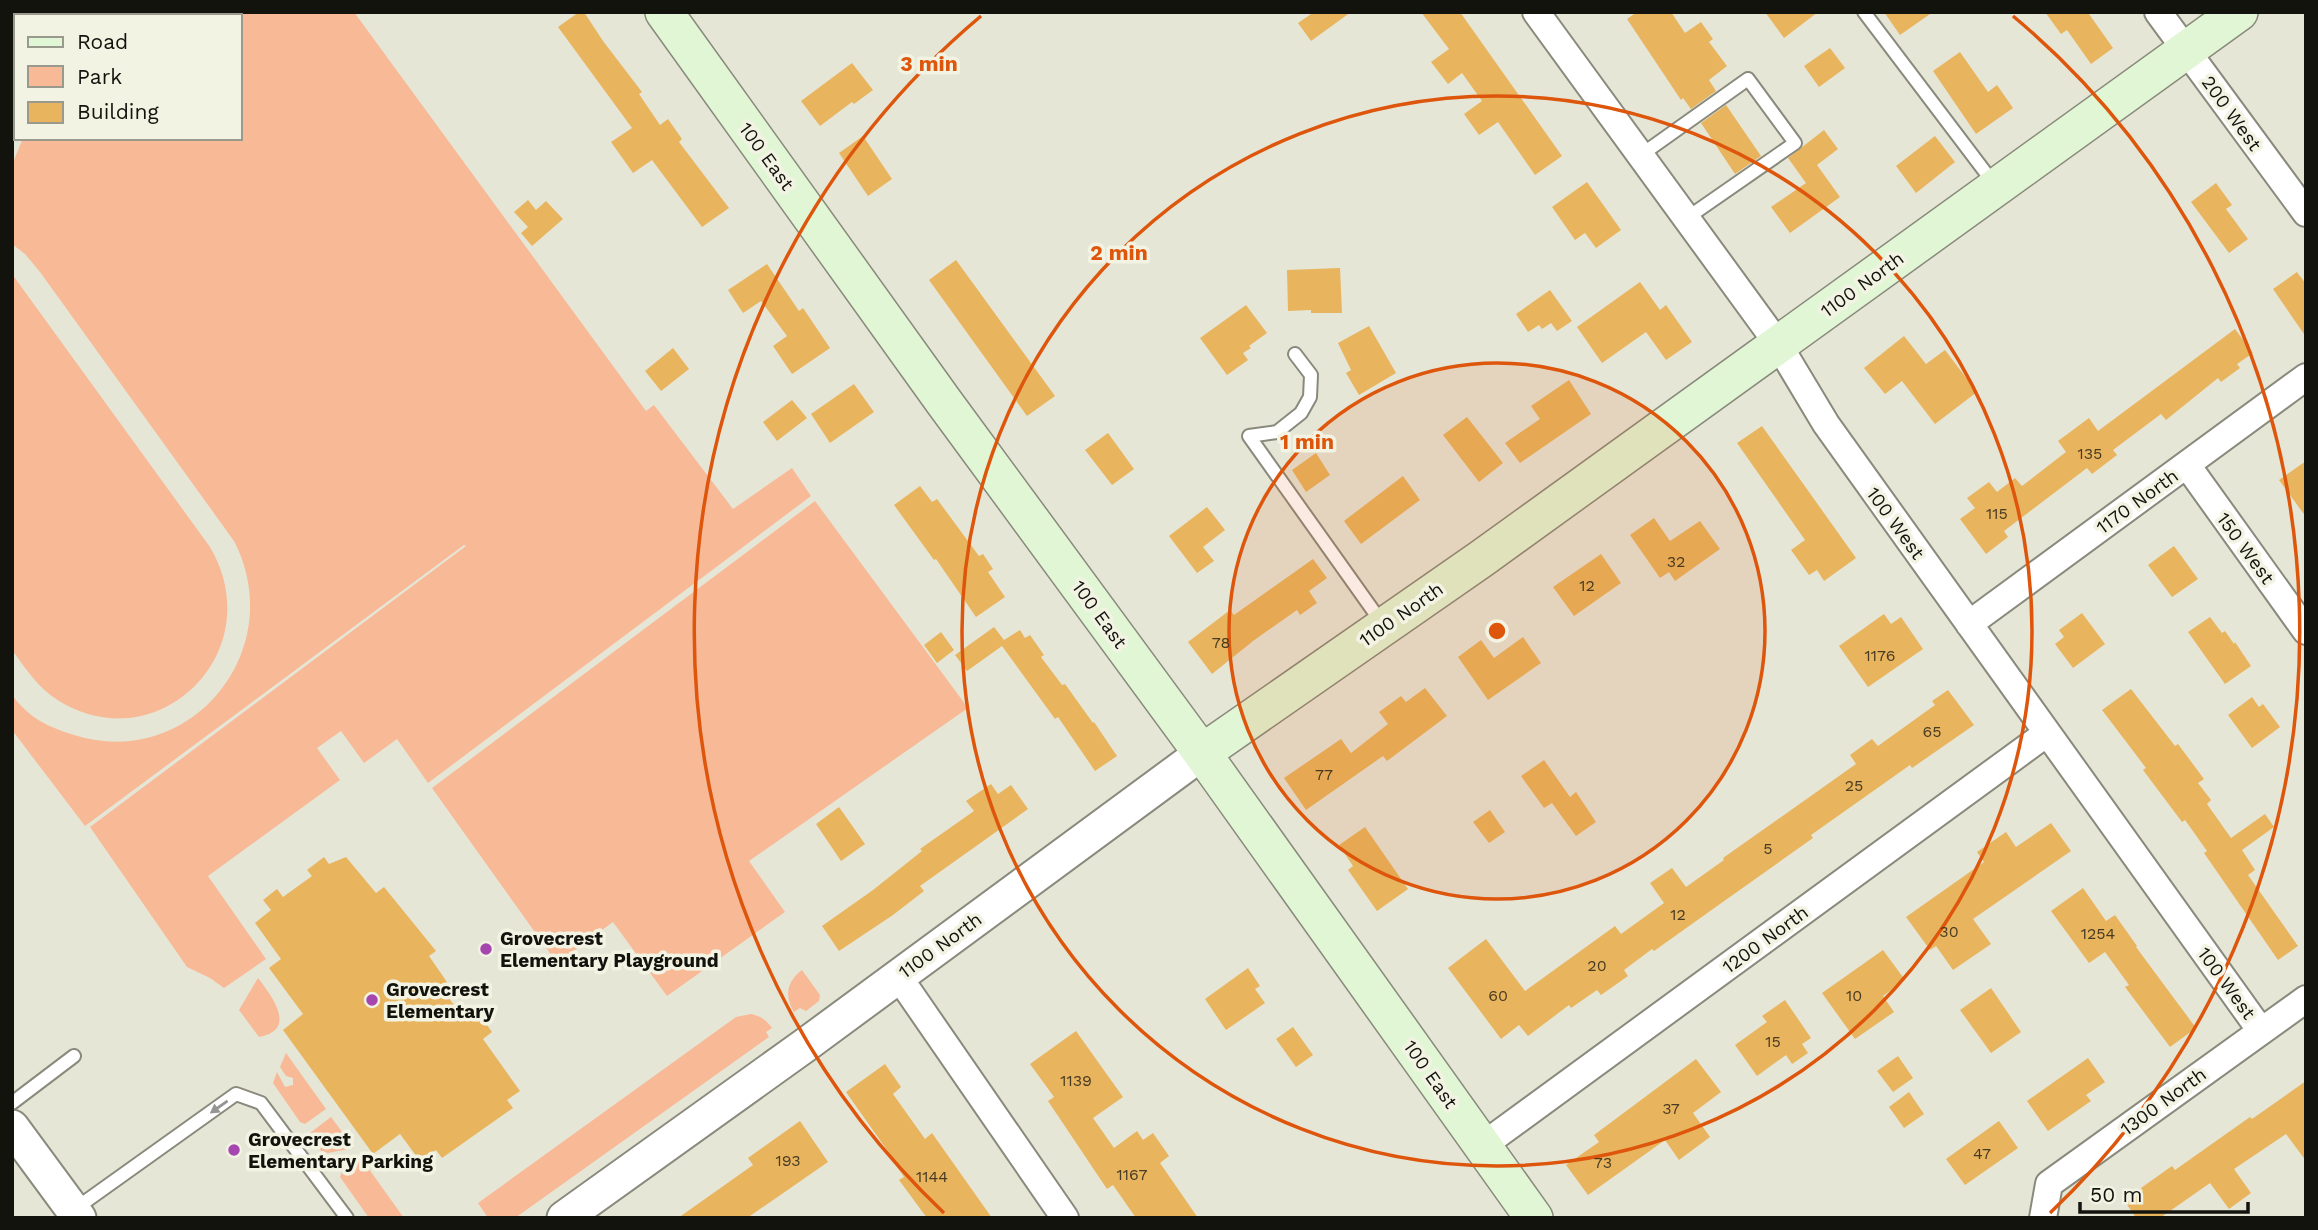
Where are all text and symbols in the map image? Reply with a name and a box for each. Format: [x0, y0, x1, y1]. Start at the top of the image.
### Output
legend [14, 14, 242, 140]
text: Road [77, 29, 128, 54]
text: 3 min [900, 51, 958, 76]
text: Park [77, 64, 122, 89]
street label: 200 West [2197, 71, 2267, 155]
text: Building [77, 99, 159, 124]
street label: 100 East [734, 118, 799, 195]
text: 2 min [1090, 240, 1148, 265]
street label: 1100 North [1816, 247, 1908, 322]
text: 1 min [1280, 429, 1334, 454]
house number: 135 [2078, 444, 2102, 463]
street label: 1170 North [2092, 464, 2183, 539]
street label: 100 West [1862, 483, 1929, 564]
house number: 115 [1986, 504, 2008, 523]
street label: 150 West [2212, 508, 2279, 589]
house number: 32 [1667, 552, 1685, 571]
street label: 100 East [1067, 576, 1132, 653]
house number: 12 [1579, 576, 1595, 595]
street label: 1100 North [1355, 577, 1448, 652]
centre of rings [1485, 619, 1509, 643]
house number: 78 [1212, 633, 1230, 652]
house number: 1176 [1865, 646, 1895, 665]
house number: 65 [1922, 722, 1942, 741]
house number: 77 [1315, 765, 1333, 784]
house number: 25 [1845, 776, 1863, 795]
house number: 5 [1763, 839, 1773, 858]
street label: 1200 North [1718, 901, 1813, 978]
house number: 12 [1670, 905, 1686, 924]
street label: 1100 North [894, 908, 986, 983]
house number: 30 [1939, 922, 1959, 941]
house number: 1254 [2081, 924, 2116, 943]
place label: Grovecrest Elementary Playground [500, 927, 719, 972]
marker: Grovecrest Elementary Playground [478, 941, 494, 957]
street label: 100 West [2193, 943, 2260, 1024]
house number: 20 [1587, 956, 1607, 975]
place label: Grovecrest Elementary [386, 978, 494, 1023]
house number: 60 [1488, 986, 1508, 1005]
house number: 10 [1846, 986, 1862, 1005]
marker: Grovecrest Elementary [364, 992, 380, 1008]
house number: 15 [1765, 1032, 1781, 1051]
street label: 100 East [1399, 1036, 1463, 1113]
street label: 1300 North [2116, 1063, 2211, 1140]
house number: 1139 [1060, 1071, 1092, 1090]
house number: 37 [1662, 1099, 1680, 1118]
one-way arrow [210, 1100, 228, 1114]
place label: Grovecrest Elementary Parking [248, 1128, 433, 1173]
marker: Grovecrest Elementary Parking [226, 1142, 242, 1158]
house number: 47 [1973, 1144, 1991, 1163]
house number: 193 [775, 1151, 801, 1170]
house number: 73 [1594, 1153, 1612, 1172]
house number: 1167 [1116, 1165, 1148, 1184]
house number: 1144 [916, 1167, 948, 1186]
scale bar [2080, 1170, 2248, 1214]
text: 50 m [2090, 1182, 2142, 1207]

